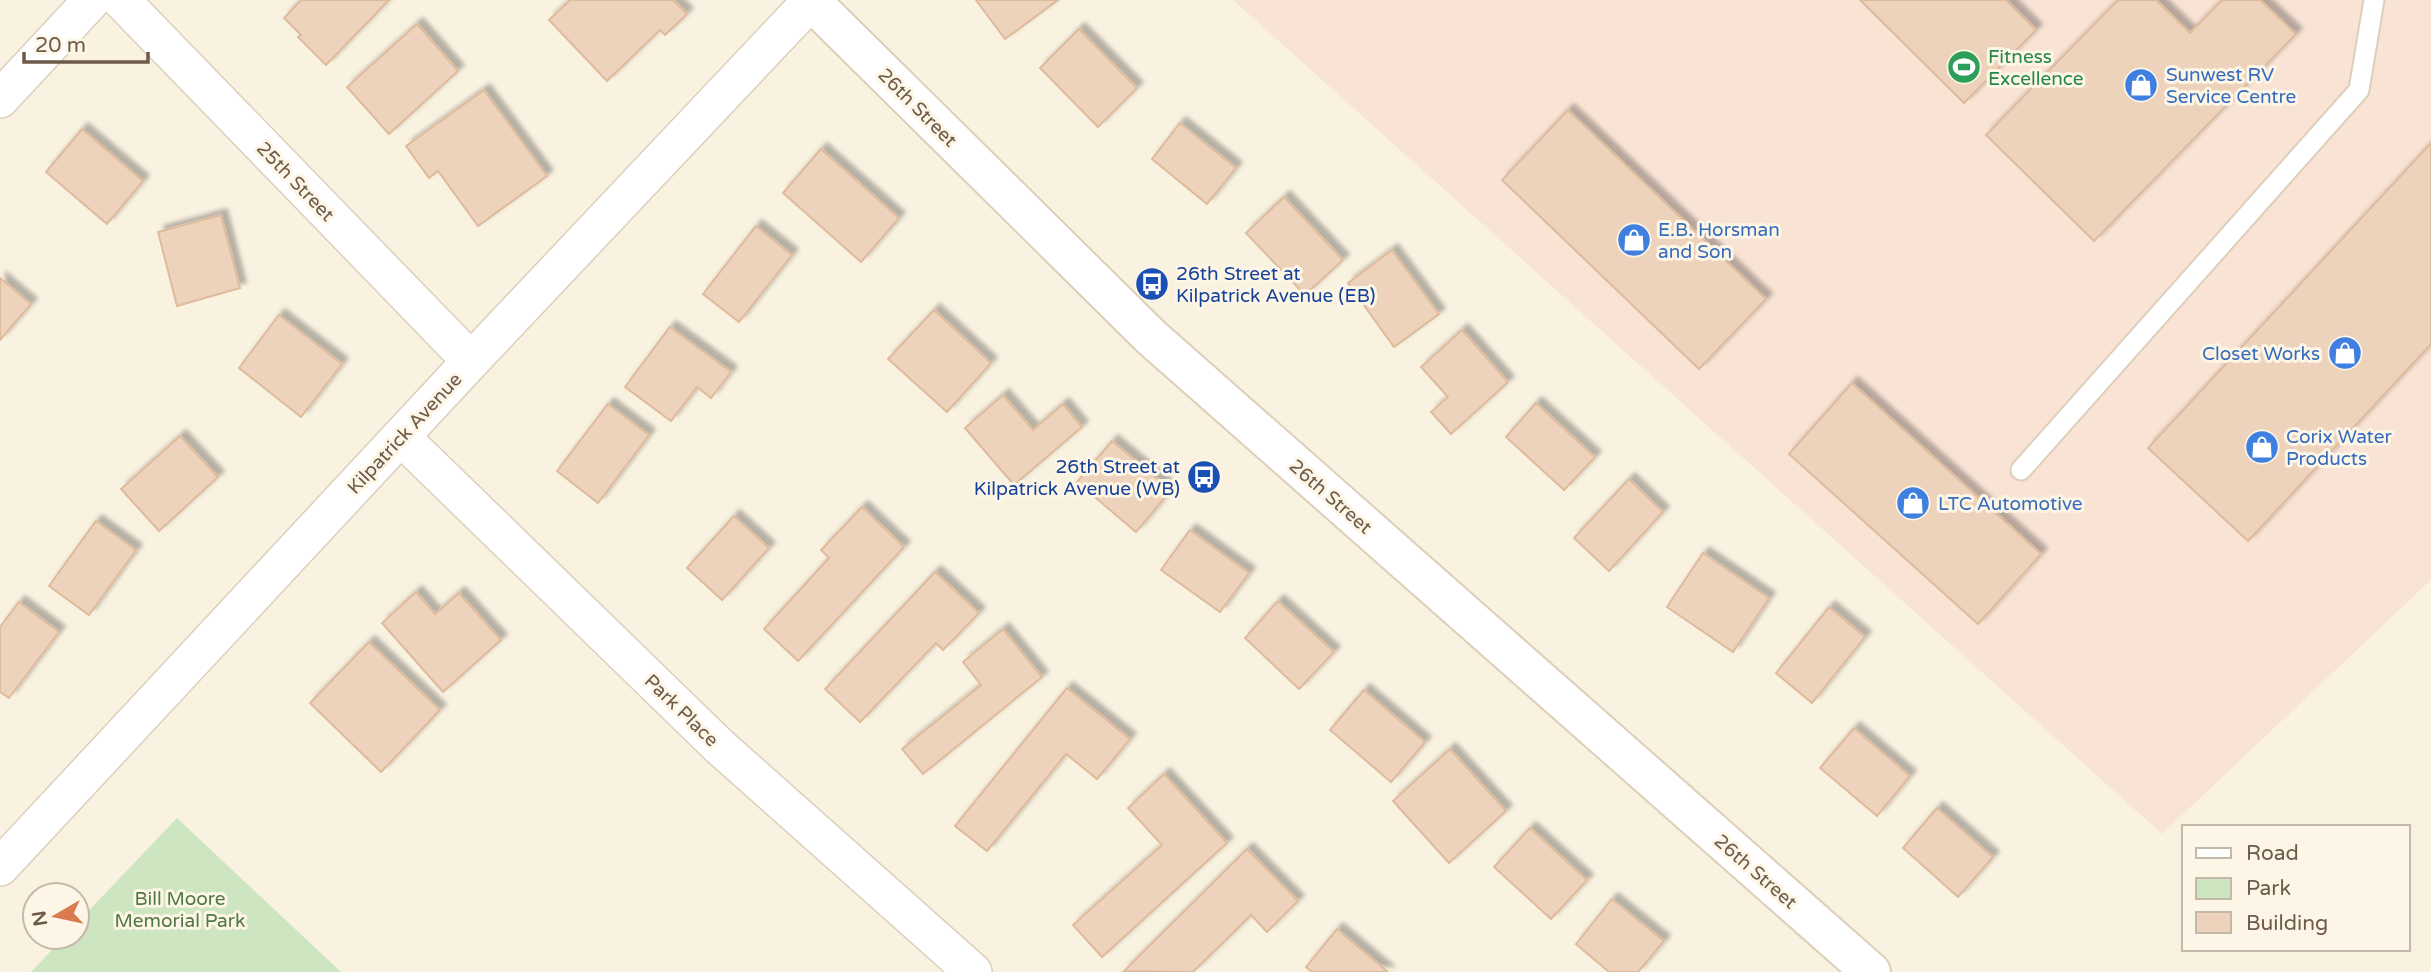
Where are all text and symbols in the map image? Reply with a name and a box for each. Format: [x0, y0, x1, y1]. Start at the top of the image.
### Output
scale bar [24, 21, 149, 65]
text: 20 m [35, 33, 86, 58]
place label: Fitness Excellence [1988, 46, 2084, 90]
sports icon: Fitness Excellence [1945, 48, 1983, 86]
street label: 26th Street [873, 64, 961, 152]
place label: Sunwest RV Service Centre [2166, 64, 2296, 108]
shop icon: Sunwest RV Service Centre [2122, 66, 2160, 104]
street label: 25th Street [252, 137, 339, 226]
place label: E.B. Horsman and Son [1658, 219, 1780, 263]
shop icon: E.B. Horsman and Son [1615, 221, 1653, 259]
place label: 26th Street at Kilpatrick Avenue (EB) [1176, 263, 1375, 307]
bus stop icon: 26th Street at Kilpatrick Avenue (EB) [1133, 265, 1171, 303]
shop icon: Closet Works [2326, 334, 2364, 372]
place label: Closet Works [2202, 343, 2320, 365]
street label: Kilpatrick Avenue [343, 369, 466, 499]
place label: Corix Water Products [2286, 426, 2392, 470]
shop icon: Corix Water Products [2243, 428, 2281, 466]
street label: 26th Street [1285, 455, 1376, 538]
place label: 26th Street at Kilpatrick Avenue (WB) [974, 456, 1180, 500]
bus stop icon: 26th Street at Kilpatrick Avenue (WB) [1185, 458, 1223, 496]
shop icon: LTC Automotive [1894, 484, 1932, 522]
place label: LTC Automotive [1938, 493, 2083, 515]
street label: Park Place [640, 670, 723, 751]
legend [2182, 825, 2410, 951]
street label: 26th Street [1710, 830, 1801, 913]
text: Road [2246, 841, 2299, 866]
text: Park [2246, 876, 2291, 901]
north arrow [21, 881, 91, 951]
park label: Bill Moore Memorial Park [115, 888, 245, 932]
text: N [28, 909, 52, 928]
text: Building [2246, 911, 2328, 936]

